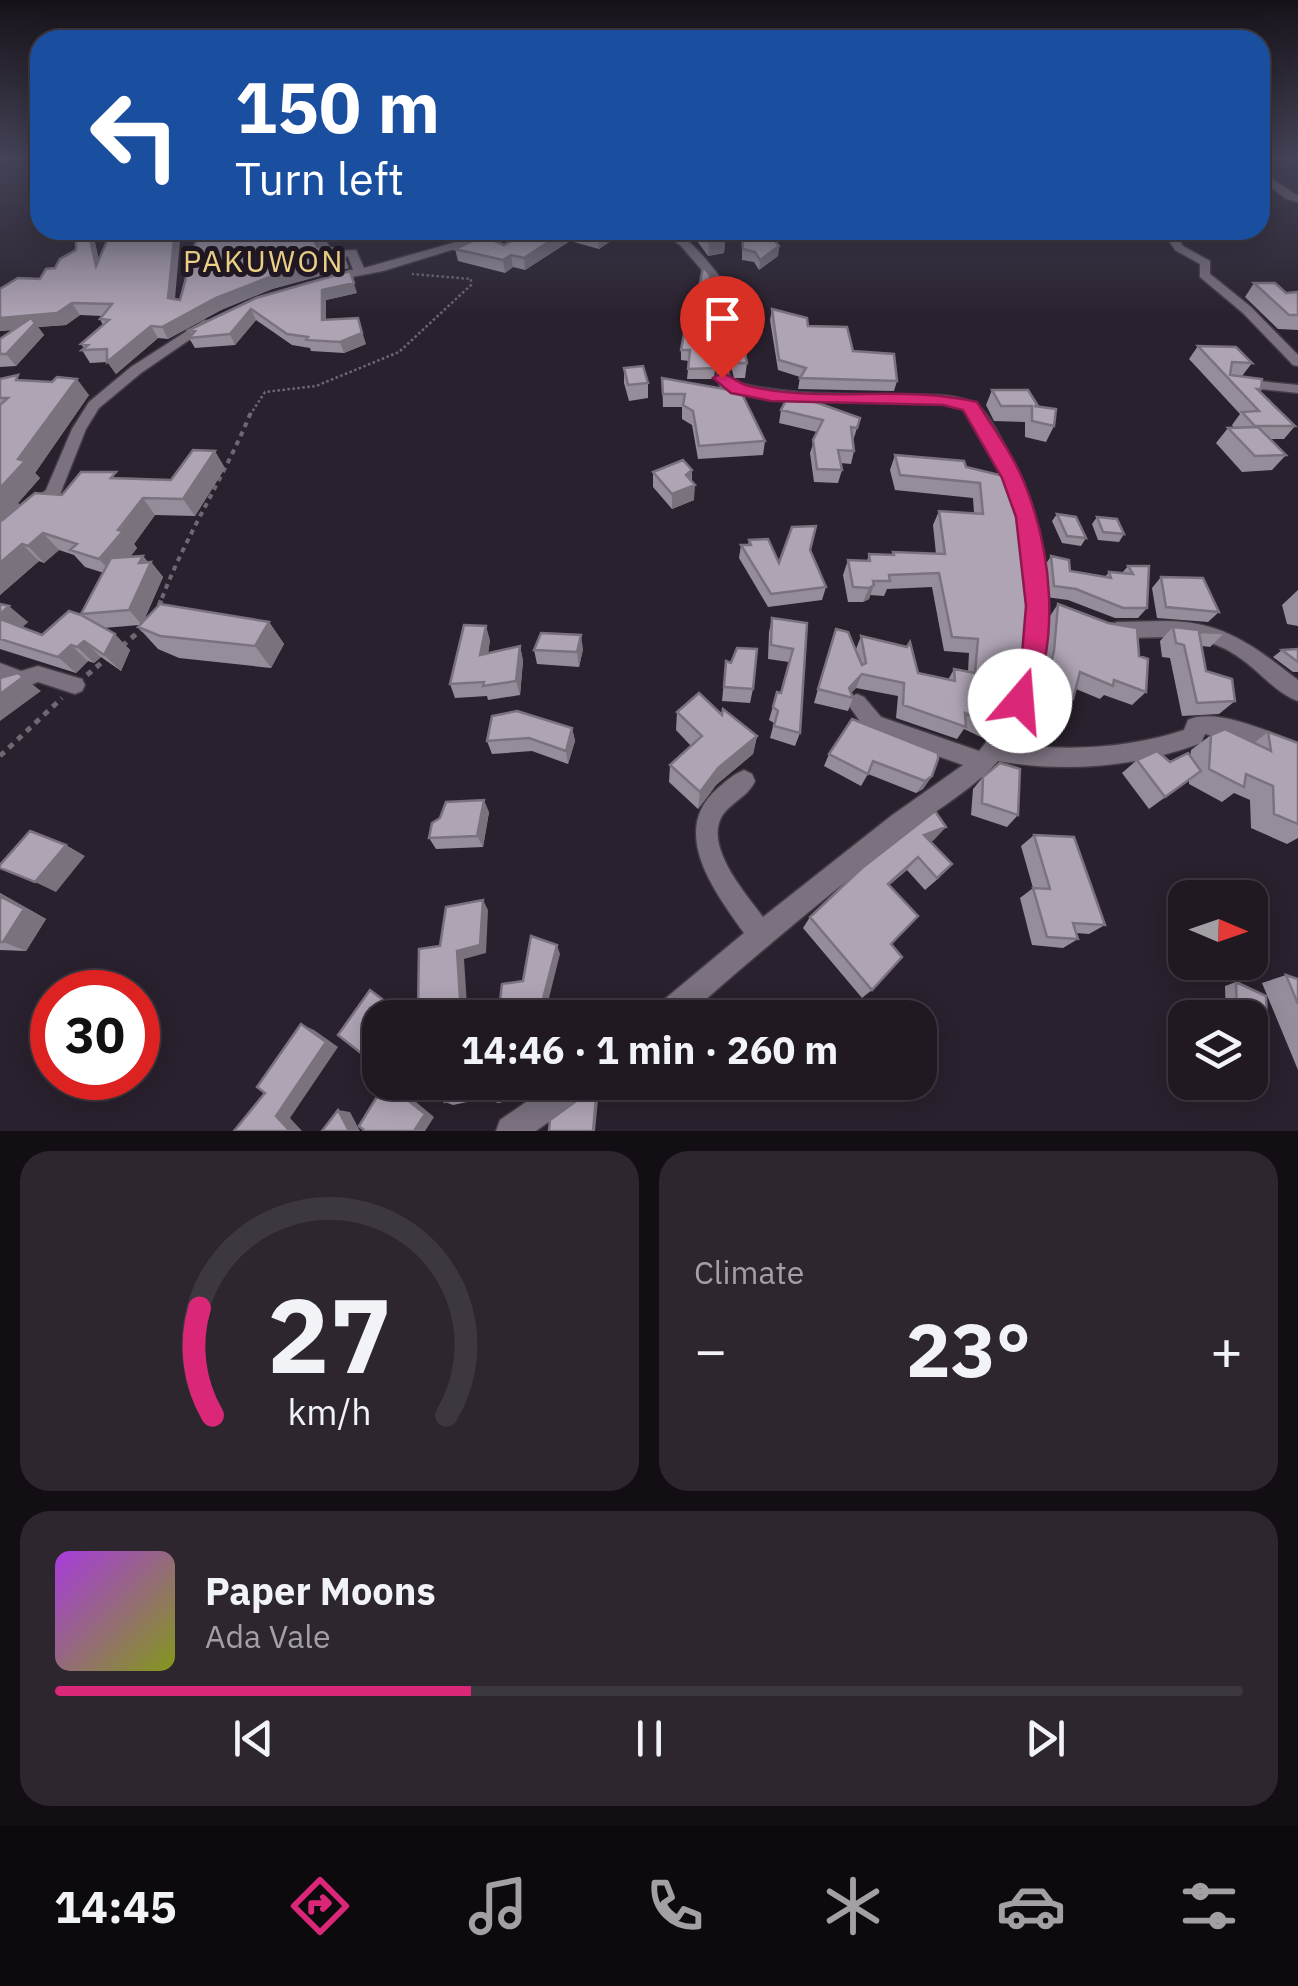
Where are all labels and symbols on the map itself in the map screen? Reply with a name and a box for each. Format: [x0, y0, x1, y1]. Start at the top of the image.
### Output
district label: PAKUWON [183, 241, 345, 280]
pin [680, 276, 765, 379]
position arrow [968, 649, 1072, 753]
north arrow [1168, 880, 1268, 980]
speed limit sign: 30 [30, 970, 160, 1100]

